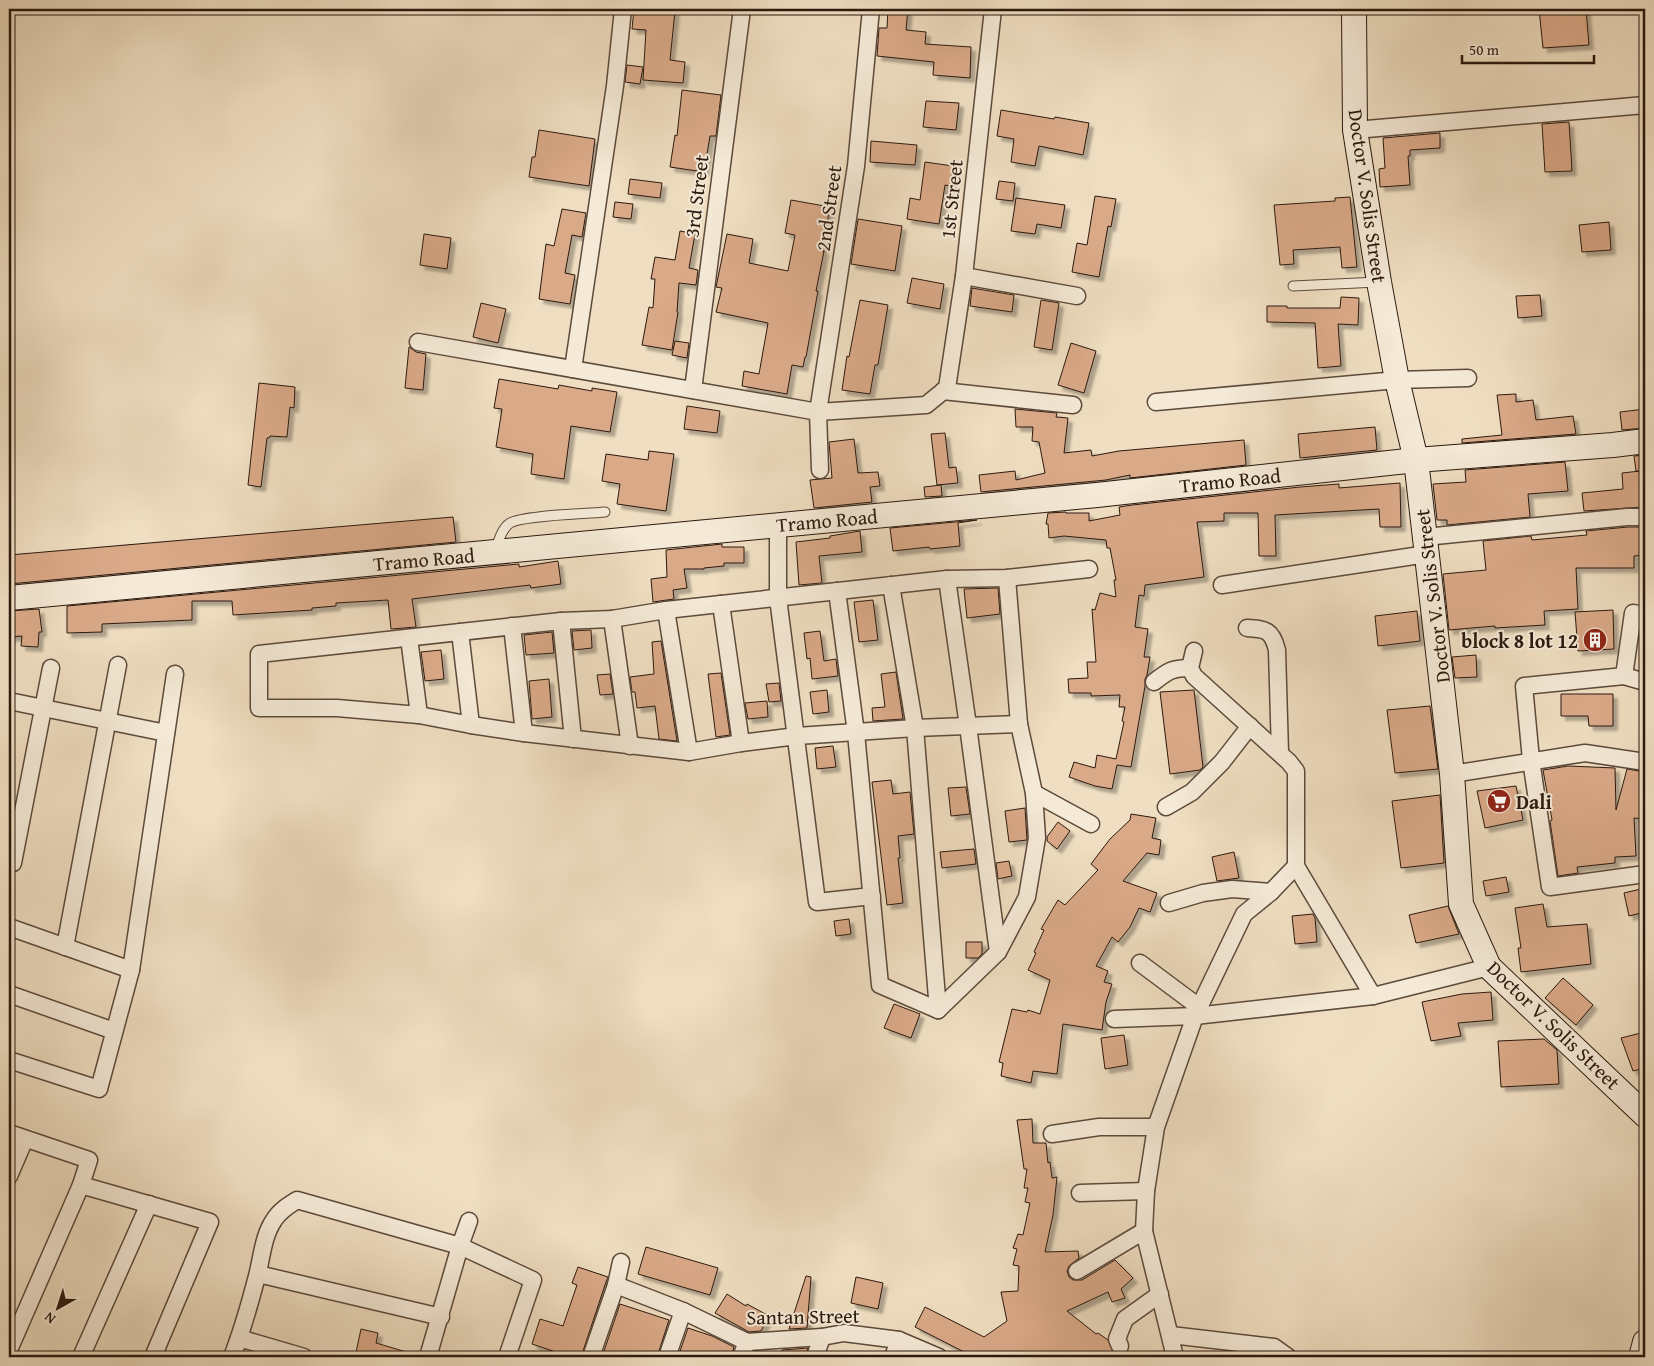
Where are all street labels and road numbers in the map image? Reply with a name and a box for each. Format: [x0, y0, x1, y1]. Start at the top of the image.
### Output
street label: Doctor V. Solis Street [1341, 107, 1395, 285]
street label: 3rd Street [677, 153, 715, 239]
street label: 1st Street [932, 158, 970, 240]
street label: 2nd Street [808, 163, 848, 253]
street label: Tramo Road [1178, 460, 1282, 500]
street label: Tramo Road [775, 501, 879, 539]
street label: Doctor V. Solis Street [1407, 507, 1457, 685]
street label: Tramo Road [372, 540, 476, 578]
street label: Doctor V. Solis Street [1481, 954, 1627, 1096]
street label: Santan Street [746, 1301, 860, 1331]

